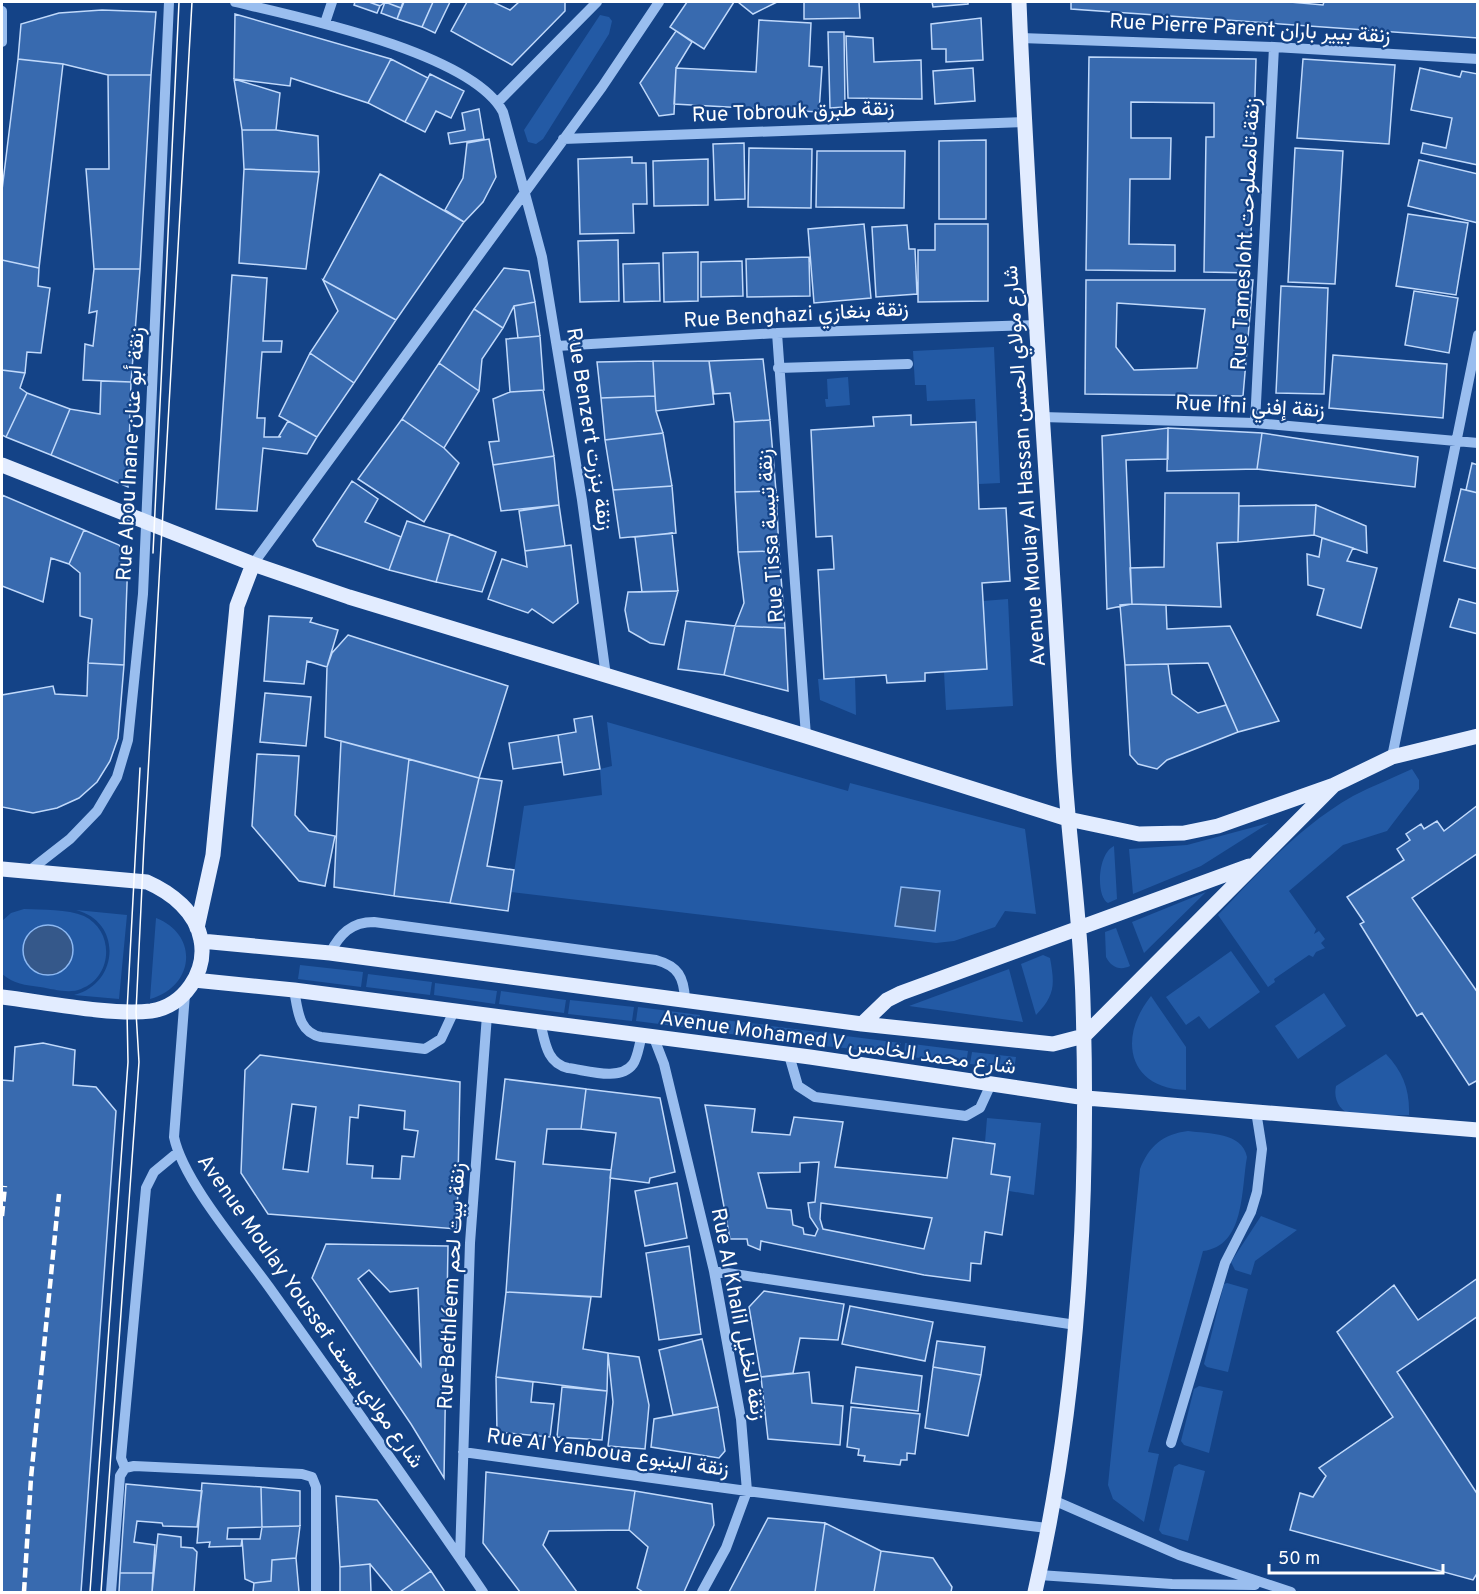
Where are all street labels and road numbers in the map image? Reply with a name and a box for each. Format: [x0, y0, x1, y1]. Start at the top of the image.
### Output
street label: Rue Pierre Parent زنقة بيير باران [1109, 9, 1391, 50]
street label: Rue Tobrouk زنقة طبرق [691, 95, 895, 130]
street label: Rue Tamesloht زنقة تامصلوحت [1226, 97, 1267, 371]
street label: Avenue Moulay Al Hassan شارع مولاي الحسن [998, 264, 1055, 667]
street label: Rue Benghazi زنقة بنغازي [683, 296, 910, 337]
street label: Rue Abou Inane زنقة أبو عنان [111, 326, 152, 582]
street label: Rue Benzert زنقة بنزرت [559, 326, 618, 533]
street label: Rue Ifni زنقة إفني [1174, 390, 1325, 427]
street label: Rue Tissa زنقة تيسة [752, 448, 791, 624]
street label: Avenue Mohamed V شارع محمد الخامس [658, 1005, 1018, 1082]
street label: Avenue Moulay Youssef شارع مولاي يوسف [189, 1150, 429, 1475]
street label: Rue Bethléem زنقة بيت لحم [433, 1162, 472, 1410]
street label: Rue Al Khalil زنقة الخليل [704, 1206, 771, 1423]
street label: Rue Al Yanboua زنقة الينبوع [485, 1423, 731, 1484]

